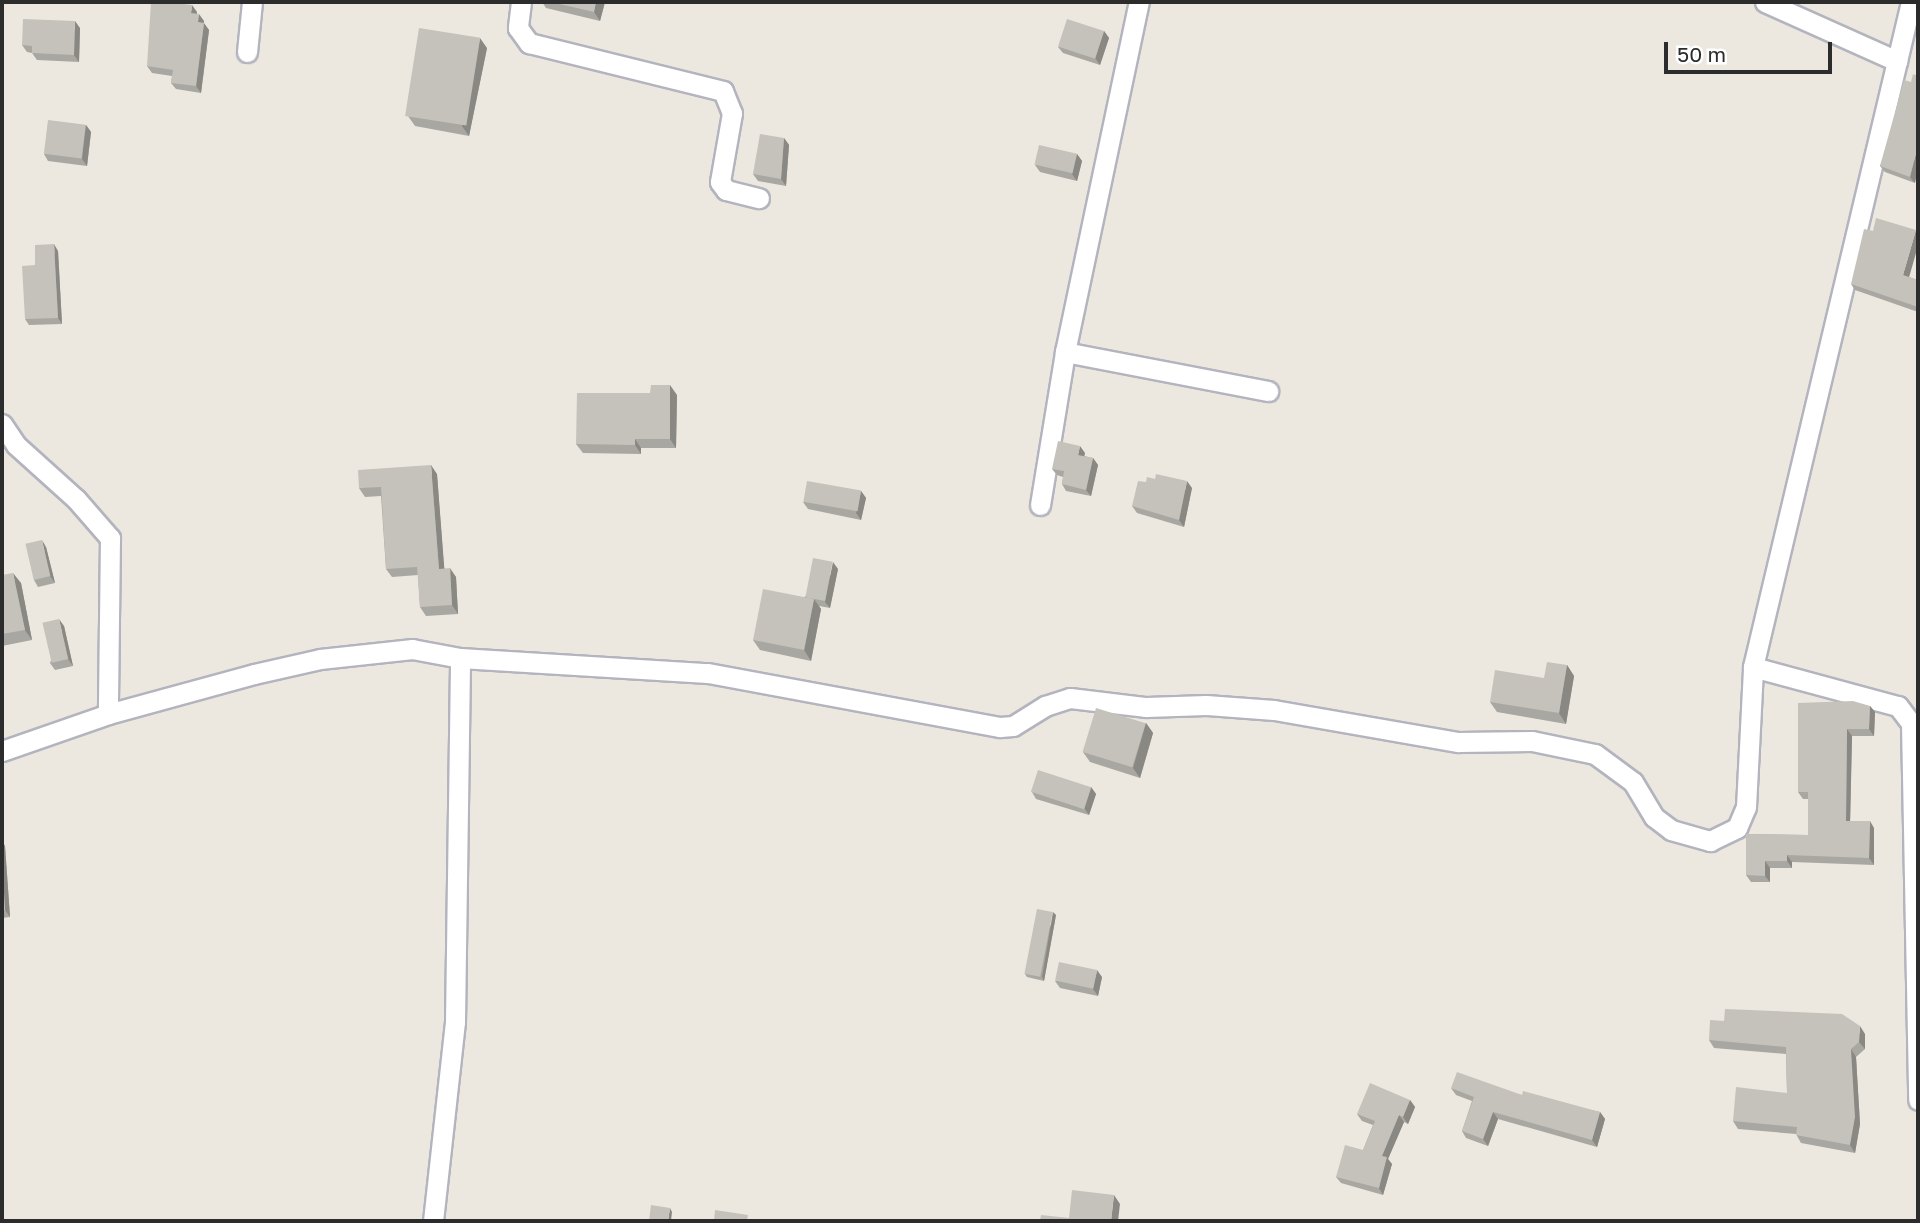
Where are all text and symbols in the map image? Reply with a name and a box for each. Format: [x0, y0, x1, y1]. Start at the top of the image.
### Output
scale bar [1668, 28, 1836, 72]
text: 50 m [1677, 41, 1726, 67]

